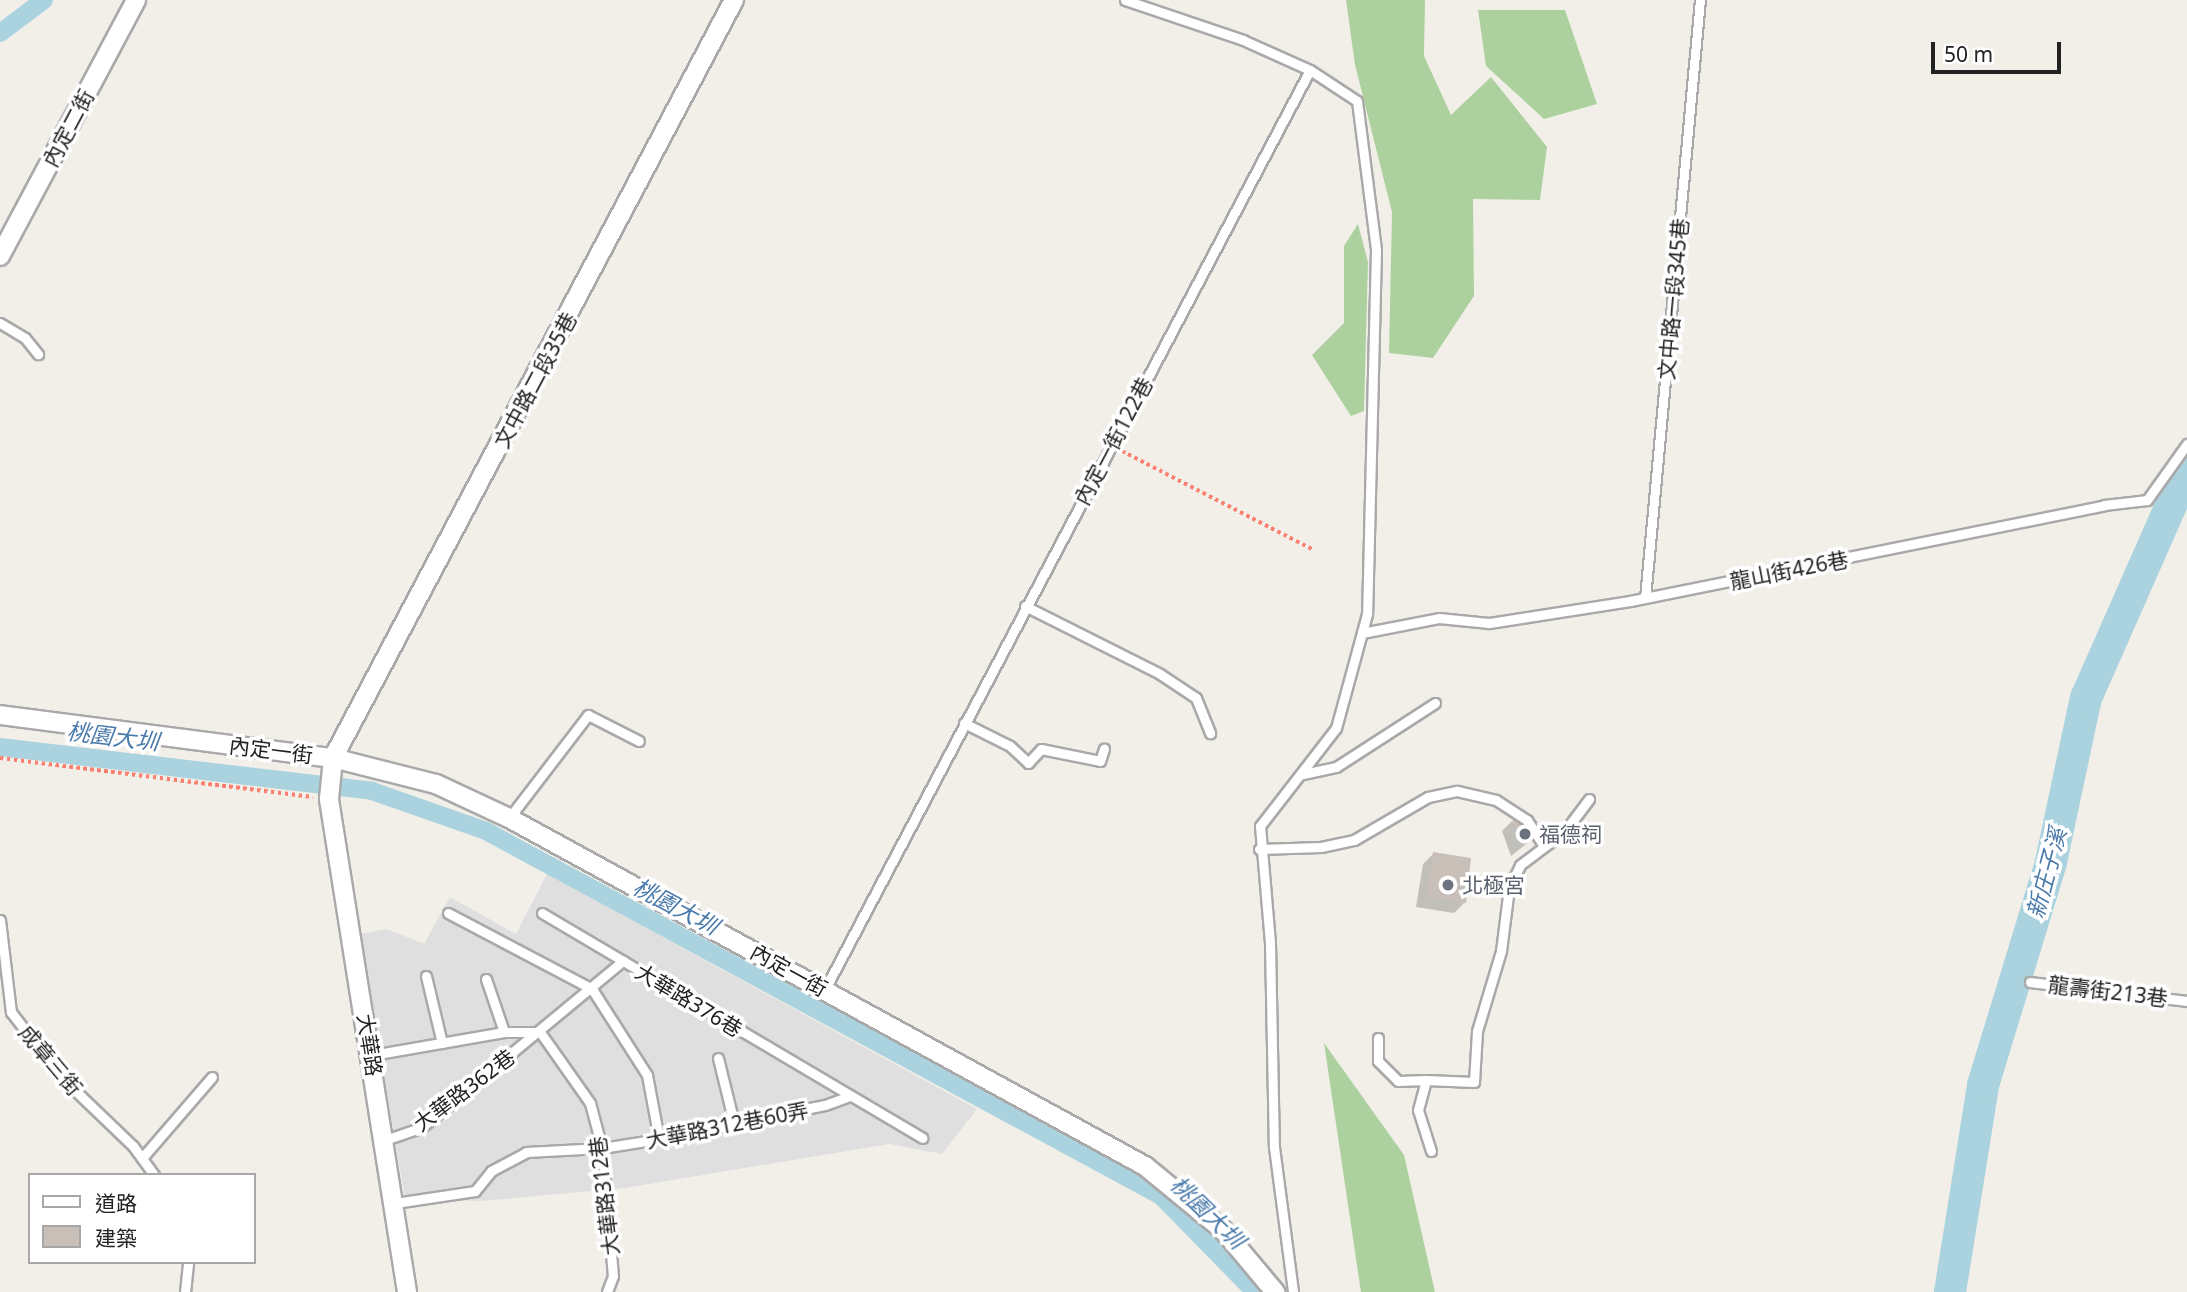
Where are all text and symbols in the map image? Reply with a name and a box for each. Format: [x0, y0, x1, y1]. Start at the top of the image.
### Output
scale bar [1935, 28, 2064, 72]
text: 50 m [1944, 40, 1993, 68]
street label: 內定二街 [37, 85, 99, 171]
street label: 文中路一段345巷 [1653, 217, 1693, 381]
street label: 文中路二段35巷 [489, 308, 581, 452]
street label: 內定一街122巷 [1069, 373, 1157, 509]
street label: 龍山街426巷 [1728, 546, 1850, 594]
water label: 桃園大圳 [66, 717, 160, 755]
street label: 內定一街 [228, 732, 314, 768]
place label: 福德祠 [1539, 821, 1602, 847]
water label: 新庄子溪 [2021, 825, 2071, 921]
marker: 福德祠 [1517, 826, 1533, 842]
water label: 桃園大圳 [629, 872, 723, 940]
place label: 北極宮 [1462, 872, 1525, 898]
marker: 北極宮 [1440, 877, 1456, 893]
street label: 內定一街 [746, 939, 832, 1001]
street label: 大華路376巷 [631, 958, 747, 1042]
street label: 龍壽街213巷 [2047, 971, 2169, 1011]
street label: 大華路 [353, 1012, 387, 1078]
street label: 成章三街 [14, 1020, 88, 1100]
street label: 大華路362巷 [408, 1044, 520, 1136]
street label: 大華路312巷60弄 [644, 1097, 810, 1153]
street label: 大華路312巷 [584, 1135, 624, 1257]
water label: 桃園大圳 [1165, 1170, 1251, 1254]
legend [28, 1173, 256, 1264]
text: 道路 [95, 1189, 137, 1217]
text: 建築 [95, 1224, 137, 1252]

